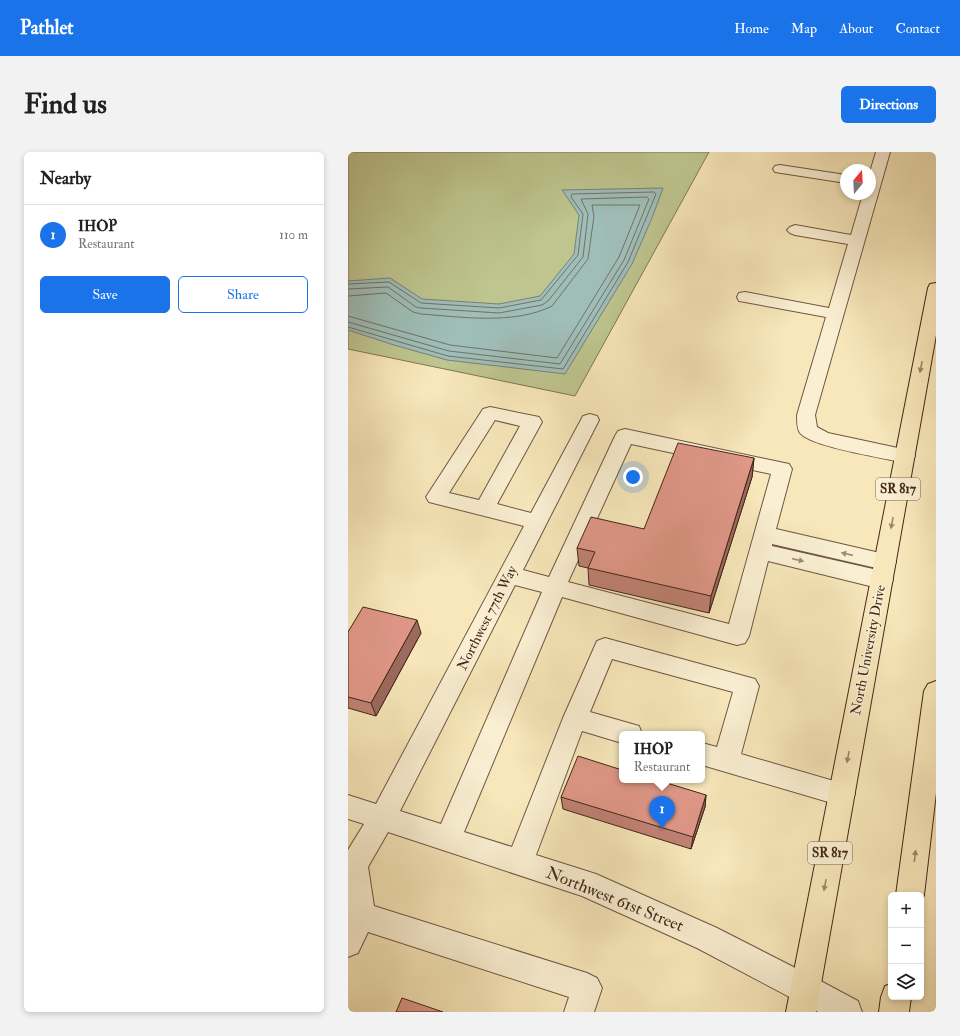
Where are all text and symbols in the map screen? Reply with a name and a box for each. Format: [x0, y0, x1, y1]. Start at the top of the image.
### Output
text: Pathlet [20, 16, 74, 40]
text: Home [734, 20, 769, 37]
text: Map [791, 20, 817, 37]
text: About [839, 20, 873, 37]
text: Contact [895, 20, 940, 37]
button: Directions [841, 86, 936, 123]
text: Find us [24, 87, 107, 122]
north arrow [840, 164, 876, 200]
text: Nearby [40, 168, 91, 189]
text: IHOP [78, 217, 117, 236]
text: 1 [51, 227, 55, 243]
text: 110 m [279, 227, 308, 243]
text: Restaurant [78, 236, 134, 252]
button: Save [40, 276, 170, 313]
button: Share [178, 276, 308, 313]
one-way arrow [918, 361, 924, 374]
your location [623, 467, 643, 487]
road number: SR 817 [876, 478, 920, 500]
one-way arrow [889, 517, 895, 529]
one-way arrow [841, 550, 853, 556]
one-way arrow [792, 557, 804, 563]
street label: Northwest 77th Way [453, 562, 522, 674]
street label: North University Drive [847, 583, 890, 717]
popup [619, 731, 705, 783]
text: IHOP [634, 740, 673, 759]
one-way arrow [845, 751, 851, 763]
text: Restaurant [634, 759, 690, 775]
pin: 1 [649, 796, 675, 829]
road number: SR 817 [808, 842, 852, 864]
one-way arrow [912, 850, 918, 862]
street label: Northwest 61st Street [543, 862, 687, 936]
one-way arrow [821, 879, 827, 891]
map controls [888, 892, 924, 1000]
button: + [888, 892, 924, 928]
button: − [888, 928, 924, 964]
button: layers [888, 964, 924, 1000]

